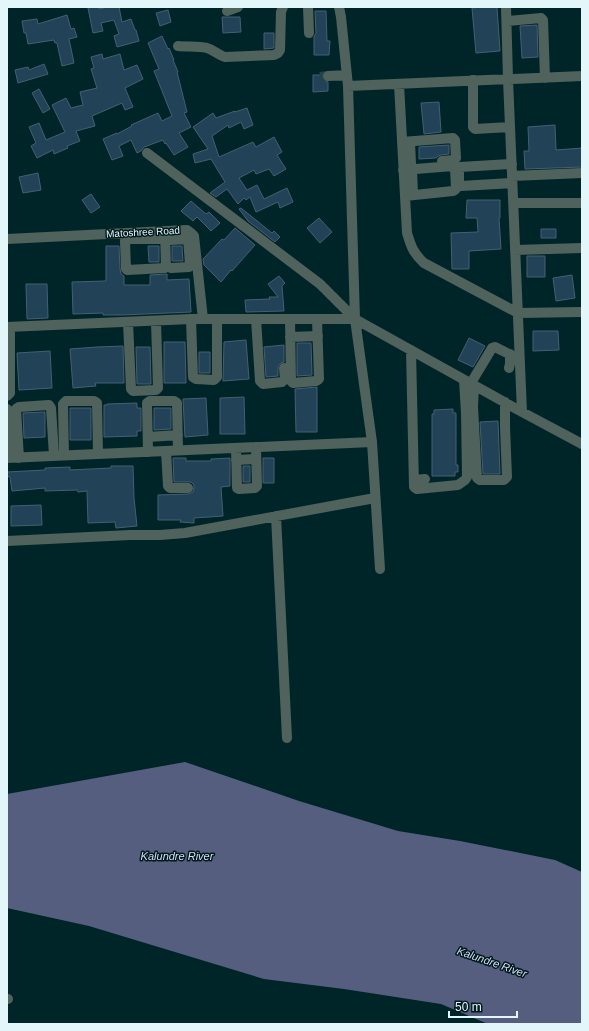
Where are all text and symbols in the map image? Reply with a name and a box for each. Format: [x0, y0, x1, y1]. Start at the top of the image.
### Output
street label: Matoshree Road [106, 225, 180, 239]
water label: Kalundre River [141, 850, 215, 862]
water label: Kalundre River [456, 944, 530, 980]
scale bar [449, 993, 517, 1019]
text: 50 m [455, 1000, 482, 1014]

